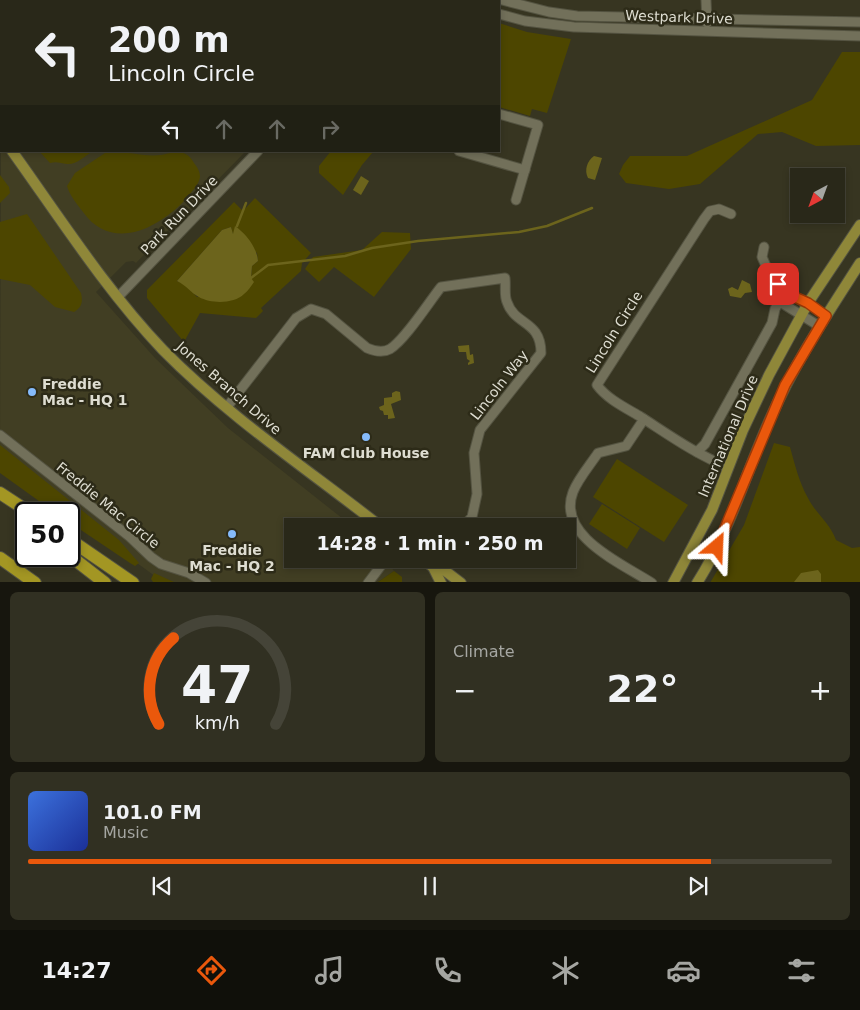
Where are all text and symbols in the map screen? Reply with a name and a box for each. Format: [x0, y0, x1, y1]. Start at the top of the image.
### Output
street label: Westpark Drive [625, 7, 733, 27]
icon: left [25, 20, 90, 85]
text: 200 m [108, 20, 230, 60]
text: Lincoln Circle [108, 61, 255, 86]
icon: left [157, 115, 185, 143]
icon: ahead [210, 115, 238, 143]
icon: ahead [263, 115, 291, 143]
icon: right [316, 115, 344, 143]
north arrow [790, 168, 845, 222]
map controls [790, 168, 845, 223]
street label: Park Run Drive [137, 172, 221, 258]
pin [757, 263, 799, 305]
icon: arrive [764, 270, 792, 298]
street label: Lincoln Circle [582, 288, 646, 376]
street label: Jones Branch Drive [173, 338, 284, 438]
street label: Lincoln Way [467, 347, 531, 423]
street label: International Drive [695, 373, 761, 499]
place label: Freddie Mac - HQ 1 [42, 376, 127, 408]
marker: Freddie Mac - HQ 1 [26, 386, 38, 398]
marker: FAM Club House [360, 431, 372, 443]
place label: FAM Club House [303, 445, 429, 461]
street label: Freddie Mac Circle [53, 459, 163, 551]
speed limit sign: 50 [15, 502, 80, 567]
position arrow [690, 520, 742, 572]
marker: Freddie Mac - HQ 2 [226, 528, 238, 540]
text: 14:28 · 1 min · 250 m [316, 532, 544, 554]
place label: Freddie Mac - HQ 2 [189, 542, 275, 574]
text: Climate [453, 642, 515, 661]
text: 47 [181, 655, 254, 715]
text: 22° [607, 667, 678, 711]
text: − [453, 674, 476, 707]
text: + [809, 674, 832, 707]
text: km/h [195, 712, 240, 733]
text: 101.0 FM [103, 801, 202, 823]
text: Music [103, 823, 149, 842]
icon: previous [148, 872, 176, 900]
icon: pause [416, 872, 444, 900]
icon: next [684, 872, 712, 900]
icon: directions [194, 953, 229, 988]
icon: music [312, 953, 347, 988]
icon: phone [430, 953, 465, 988]
icon: climate [548, 953, 583, 988]
icon: car [666, 953, 701, 988]
icon: filters [784, 953, 819, 988]
text: 14:27 [41, 958, 111, 983]

